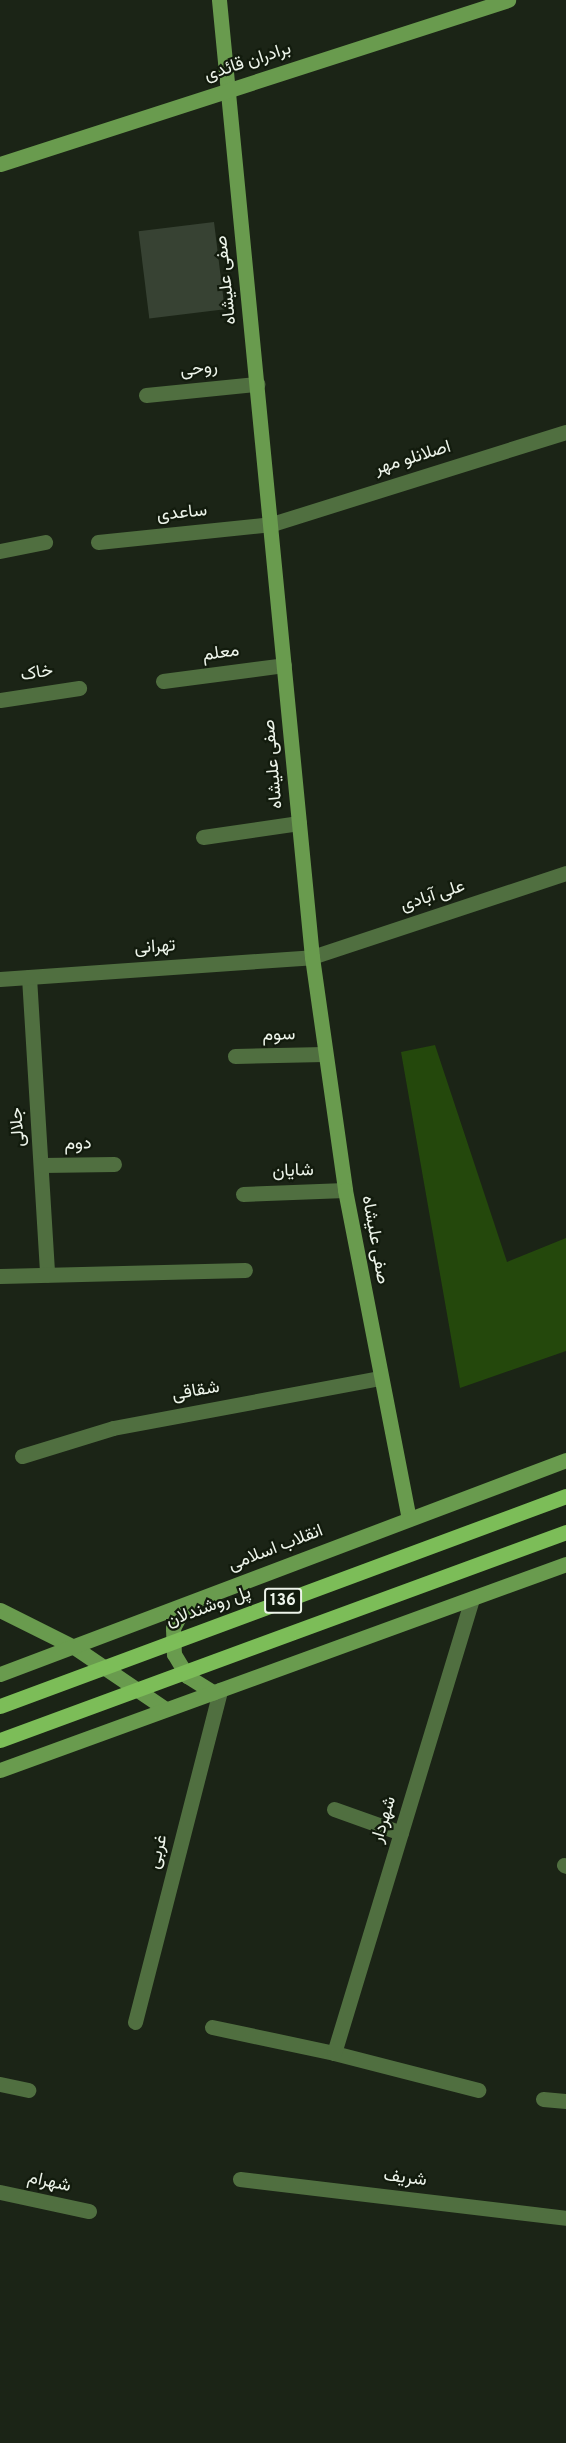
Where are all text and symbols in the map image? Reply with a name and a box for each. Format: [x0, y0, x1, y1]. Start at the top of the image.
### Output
street label: برادران قائدی [202, 39, 294, 87]
street label: صفی علیشاه [212, 234, 242, 326]
street label: روحی [179, 357, 219, 383]
street label: اصلانلو مهر [372, 437, 454, 481]
street label: ساعدی [156, 501, 208, 527]
street label: معلم [201, 641, 241, 667]
street label: خاک [19, 661, 55, 687]
street label: صفی علیشاه [259, 718, 289, 810]
street label: علی آبادی [398, 876, 468, 918]
street label: تهرانی [134, 936, 176, 960]
street label: سوم [262, 1025, 296, 1047]
street label: جلالی [7, 1106, 31, 1148]
street label: دوم [64, 1134, 92, 1156]
street label: شایان [272, 1160, 314, 1184]
street label: صفی علیشاه [356, 1194, 392, 1286]
street label: شقاقی [171, 1377, 221, 1407]
street label: انقلاب اسلامی [225, 1521, 327, 1577]
street label: پل روشندلان [164, 1583, 254, 1633]
road number: 136 [264, 1588, 302, 1614]
street label: شهردار [368, 1794, 402, 1846]
street label: غربی [144, 1833, 174, 1871]
street label: شریف [382, 2166, 428, 2192]
street label: شهرام [25, 2168, 73, 2198]

